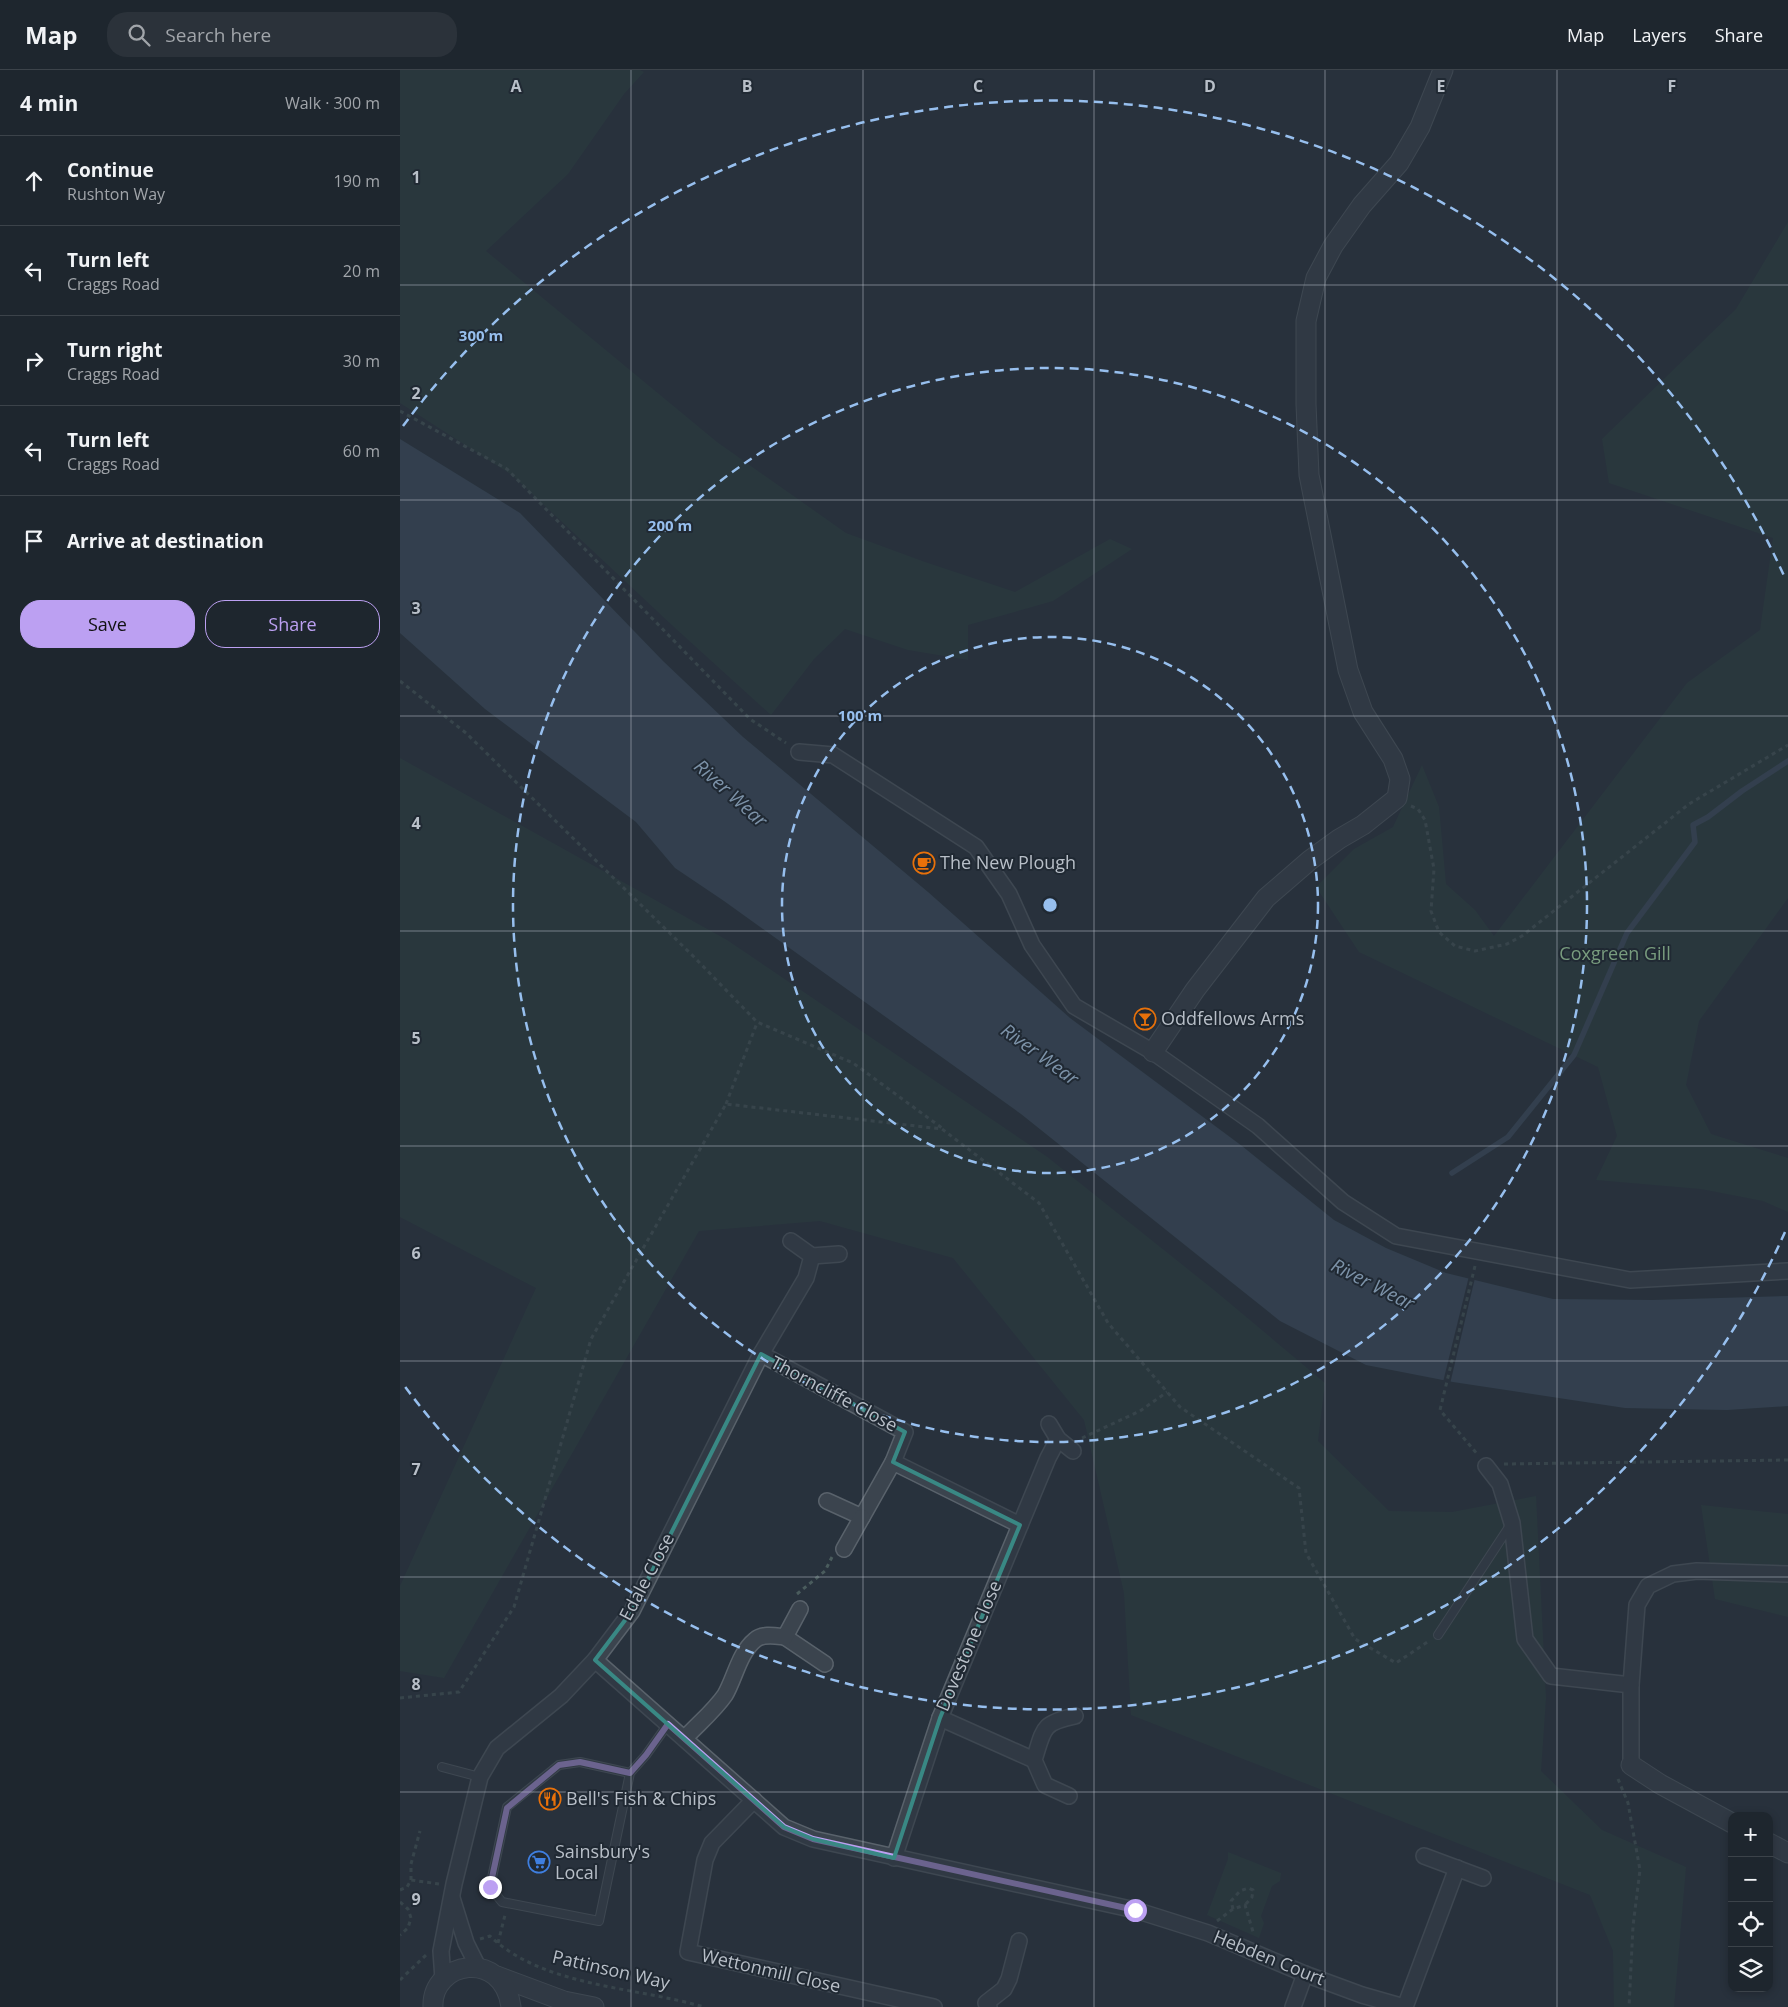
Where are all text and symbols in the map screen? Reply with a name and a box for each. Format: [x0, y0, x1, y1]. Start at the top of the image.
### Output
search box [107, 12, 457, 57]
text: Map [25, 18, 77, 51]
icon: search [125, 21, 153, 49]
text: Search here [165, 22, 271, 48]
text: Map [1567, 23, 1604, 47]
text: Layers [1632, 23, 1687, 47]
text: Share [1715, 23, 1763, 47]
text: A [510, 75, 522, 97]
text: B [742, 75, 752, 97]
text: C [973, 75, 983, 97]
text: D [1204, 75, 1216, 97]
text: E [1437, 75, 1446, 97]
text: F [1668, 75, 1676, 97]
text: 4 min [20, 89, 78, 117]
text: Walk · 300 m [285, 92, 380, 114]
text: Continue [67, 157, 154, 183]
text: 1 [411, 166, 421, 188]
icon: ahead [20, 167, 48, 195]
text: 190 m [334, 170, 380, 192]
text: Rushton Way [67, 183, 165, 205]
text: Turn left [67, 247, 149, 273]
icon: left [20, 257, 48, 285]
text: 20 m [343, 260, 380, 282]
text: Craggs Road [67, 273, 160, 295]
text: 300 m [459, 325, 503, 345]
text: Turn right [67, 337, 162, 363]
icon: right [20, 347, 48, 375]
text: 30 m [343, 350, 380, 372]
text: Craggs Road [67, 363, 160, 385]
text: 2 [411, 382, 421, 404]
text: Turn left [67, 427, 149, 453]
icon: left [20, 437, 48, 465]
text: 60 m [343, 440, 380, 462]
text: Craggs Road [67, 453, 160, 475]
text: 200 m [648, 515, 692, 535]
icon: arrive [20, 527, 48, 555]
text: Arrive at destination [67, 528, 264, 554]
text: 3 [411, 597, 421, 619]
button: Save [20, 600, 195, 648]
button: Share [205, 600, 380, 648]
text: 100 m [838, 705, 882, 725]
water label: River Wear [689, 753, 774, 834]
text: 4 [411, 812, 421, 834]
place label: The New Plough [940, 850, 1076, 874]
cafe icon: The New Plough [912, 851, 936, 875]
centre of rings [1041, 896, 1059, 914]
park label: Coxgreen Gill [1559, 941, 1671, 965]
place label: Oddfellows Arms [1161, 1006, 1304, 1030]
bar icon: Oddfellows Arms [1133, 1007, 1157, 1031]
water label: River Wear [996, 1017, 1085, 1092]
text: 5 [411, 1027, 421, 1049]
text: 6 [411, 1242, 421, 1264]
water label: River Wear [1327, 1252, 1420, 1317]
street label: Thorncliffe Close [767, 1350, 902, 1437]
text: 7 [411, 1458, 421, 1480]
street label: Edale Close [613, 1529, 679, 1624]
street label: Dovestone Close [930, 1576, 1006, 1715]
text: 8 [411, 1673, 421, 1695]
place label: Bell's Fish & Chips [566, 1786, 716, 1810]
restaurant icon: Bell's Fish & Chips [538, 1787, 562, 1811]
map controls [1728, 1812, 1773, 1992]
button: + [1728, 1812, 1773, 1857]
place label: Sainsbury's Local [555, 1839, 650, 1884]
supermarket icon: Sainsbury's Local [527, 1850, 551, 1874]
button: − [1728, 1857, 1773, 1902]
route end [479, 1876, 502, 1899]
text: 9 [411, 1888, 421, 1910]
route start [1124, 1899, 1147, 1922]
button: locate [1728, 1902, 1773, 1947]
street label: Hebden Court [1210, 1924, 1329, 1990]
street label: Wettonmill Close [699, 1942, 843, 1998]
street label: Pattinson Way [550, 1944, 673, 1994]
button: layers [1728, 1947, 1773, 1992]

